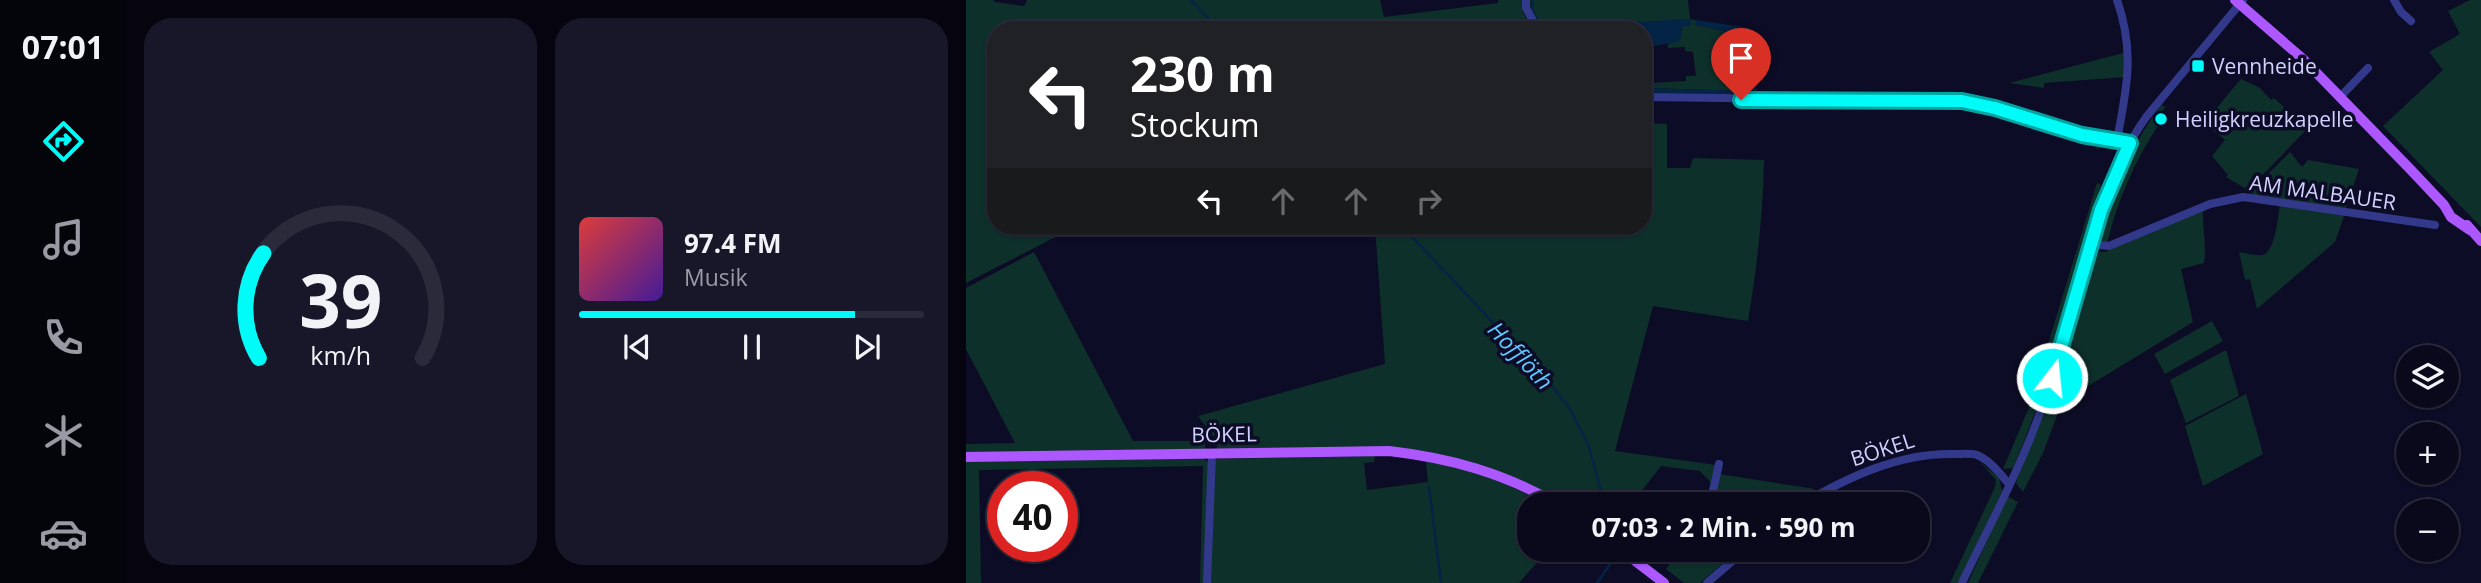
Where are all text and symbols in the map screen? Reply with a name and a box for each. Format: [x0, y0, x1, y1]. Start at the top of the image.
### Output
text: 07:01 [22, 25, 104, 68]
pin [1711, 28, 1771, 100]
icon: arrive [1722, 39, 1760, 77]
text: 230 m [1130, 40, 1275, 106]
icon: left [1015, 49, 1106, 140]
place label: Vennheide [2212, 52, 2317, 80]
marker: Vennheide [2190, 58, 2206, 74]
text: Stockum [1130, 103, 1260, 146]
place label: Heiligkreuzkapelle [2175, 105, 2353, 133]
marker: Heiligkreuzkapelle [2153, 111, 2169, 127]
icon: directions [39, 117, 88, 166]
street label: AM MALBAUER [2248, 168, 2398, 216]
icon: left [1191, 182, 1229, 220]
icon: ahead [1264, 182, 1302, 220]
icon: ahead [1337, 182, 1375, 220]
icon: right [1410, 182, 1448, 220]
icon: music [39, 215, 88, 264]
text: 97.4 FM [684, 225, 782, 261]
text: 39 [299, 250, 382, 349]
text: Musik [684, 261, 748, 293]
icon: phone [39, 313, 88, 362]
water label: Hofflöth [1481, 314, 1561, 396]
icon: previous [618, 328, 656, 366]
icon: pause [733, 328, 771, 366]
icon: next [848, 328, 886, 366]
text: km/h [310, 337, 371, 371]
position arrow [2015, 341, 2089, 415]
map controls [2396, 345, 2459, 562]
button: layers [2396, 345, 2459, 408]
icon: climate [39, 411, 88, 460]
street label: BÖKEL [1191, 419, 1257, 449]
button: + [2396, 422, 2459, 485]
street label: BÖKEL [1847, 426, 1917, 472]
speed limit sign: 40 [987, 471, 1078, 562]
button: − [2396, 499, 2459, 562]
icon: car [39, 509, 88, 558]
text: 07:03 · 2 Min. · 590 m [1591, 509, 1856, 545]

